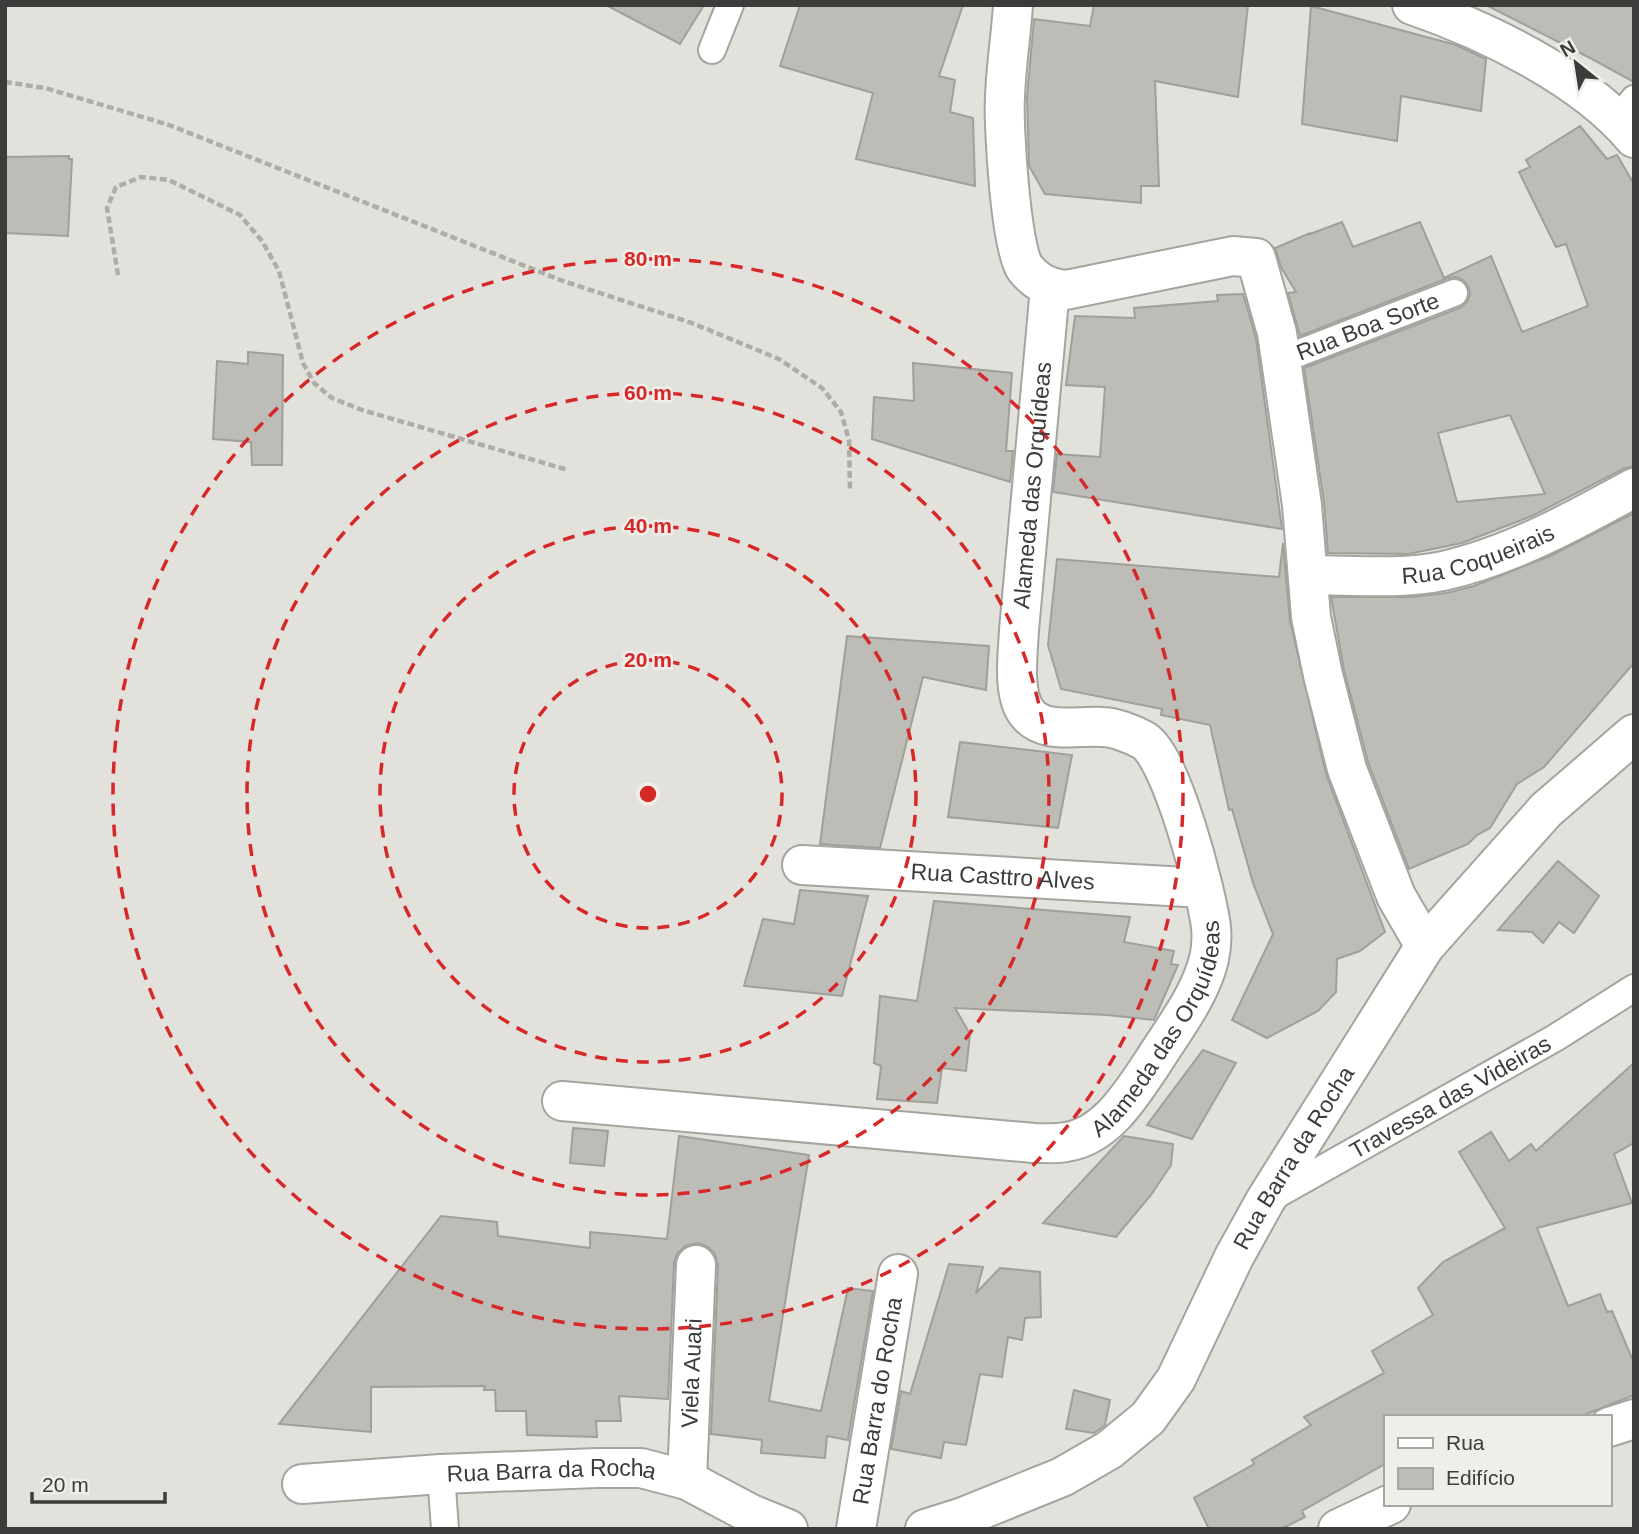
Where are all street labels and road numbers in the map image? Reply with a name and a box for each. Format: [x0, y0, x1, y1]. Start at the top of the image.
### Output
street label: Rua Boa Sorte [1293, 287, 1443, 366]
street label: Alameda das Orquídeas [1008, 361, 1056, 610]
street label: Rua Coqueirais [1401, 519, 1558, 589]
street label: Rua Casttro Alves [910, 858, 1095, 895]
street label: Alameda das Orquídeas [1086, 919, 1225, 1142]
street label: Travessa das Videiras [1345, 1030, 1555, 1164]
street label: Rua Barra da Rocha [1228, 1061, 1359, 1254]
street label: Rua Barra do Rocha [847, 1295, 907, 1506]
street label: Viela Auari [676, 1318, 707, 1428]
street label: Rua Barra da Rocha [446, 1455, 659, 1487]

